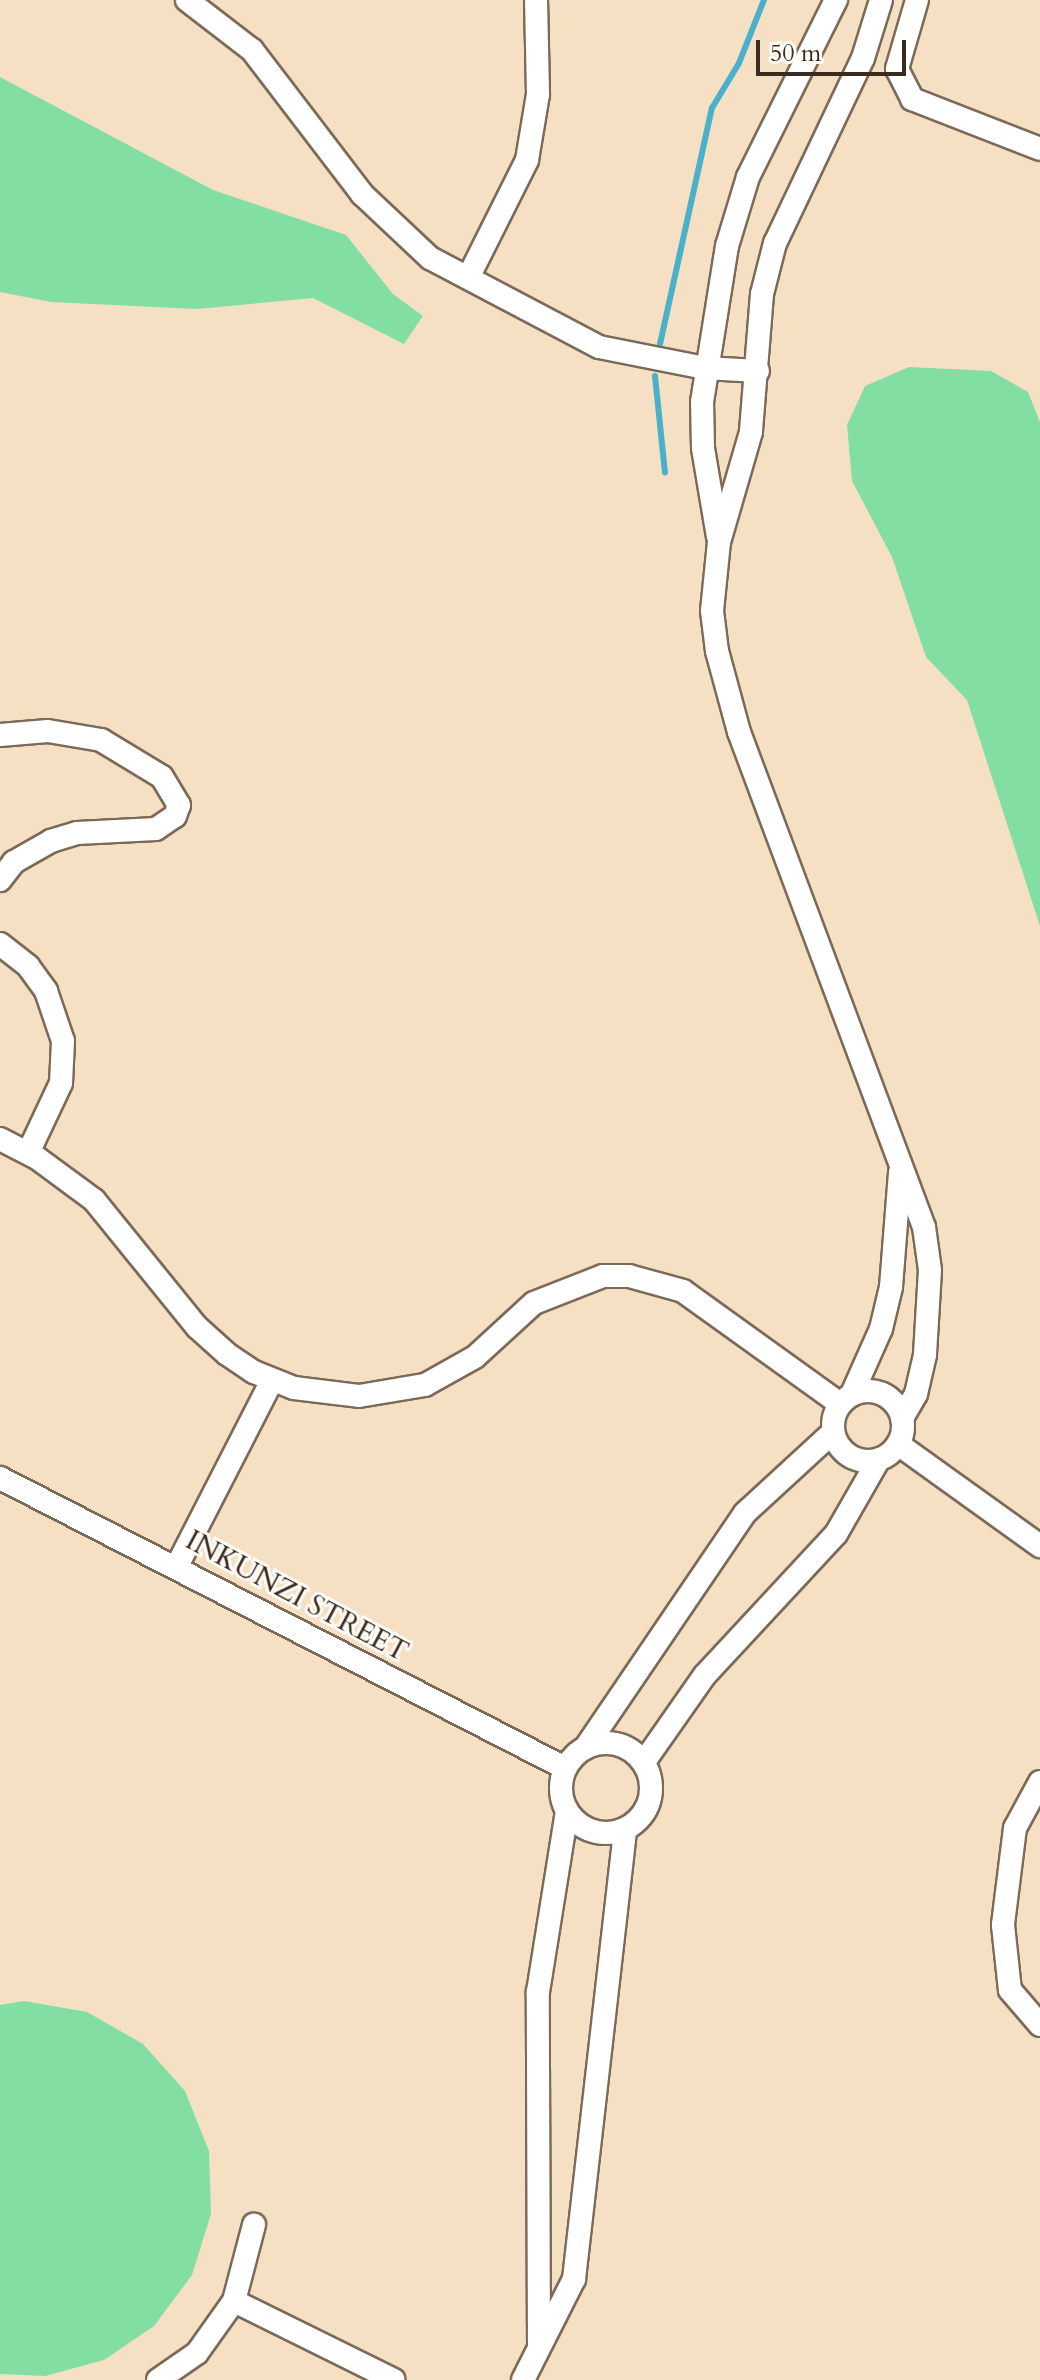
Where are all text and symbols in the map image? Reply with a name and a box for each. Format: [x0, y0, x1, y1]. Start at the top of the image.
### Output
scale bar [760, 24, 910, 74]
text: 50 m [770, 37, 821, 70]
street label: INKUNZI STREET [180, 1523, 414, 1669]

